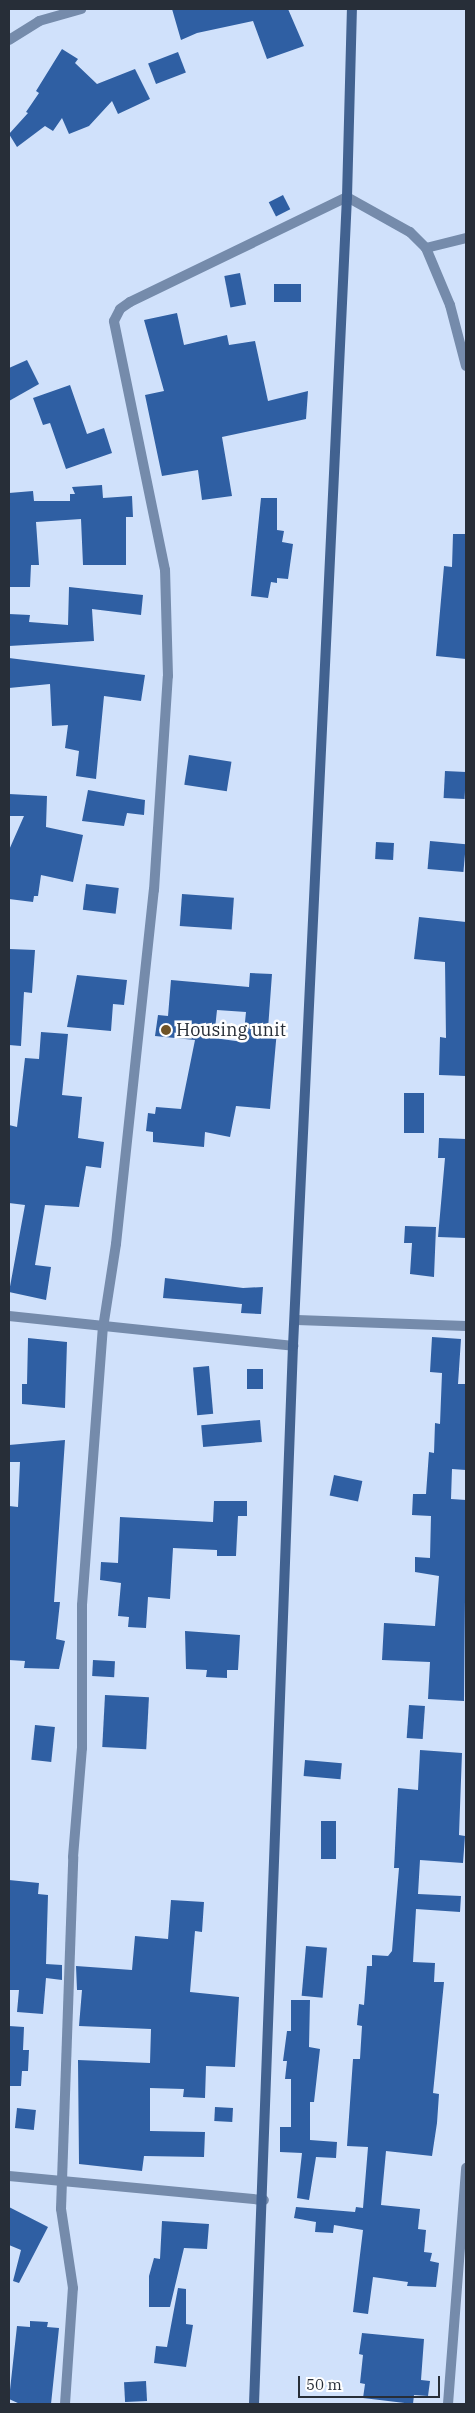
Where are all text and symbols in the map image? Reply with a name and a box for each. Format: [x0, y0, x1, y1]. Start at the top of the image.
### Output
place label: Housing unit [176, 1019, 286, 1041]
marker: Housing unit [160, 1024, 172, 1036]
scale bar [300, 2366, 442, 2398]
text: 50 m [306, 2375, 342, 2394]

